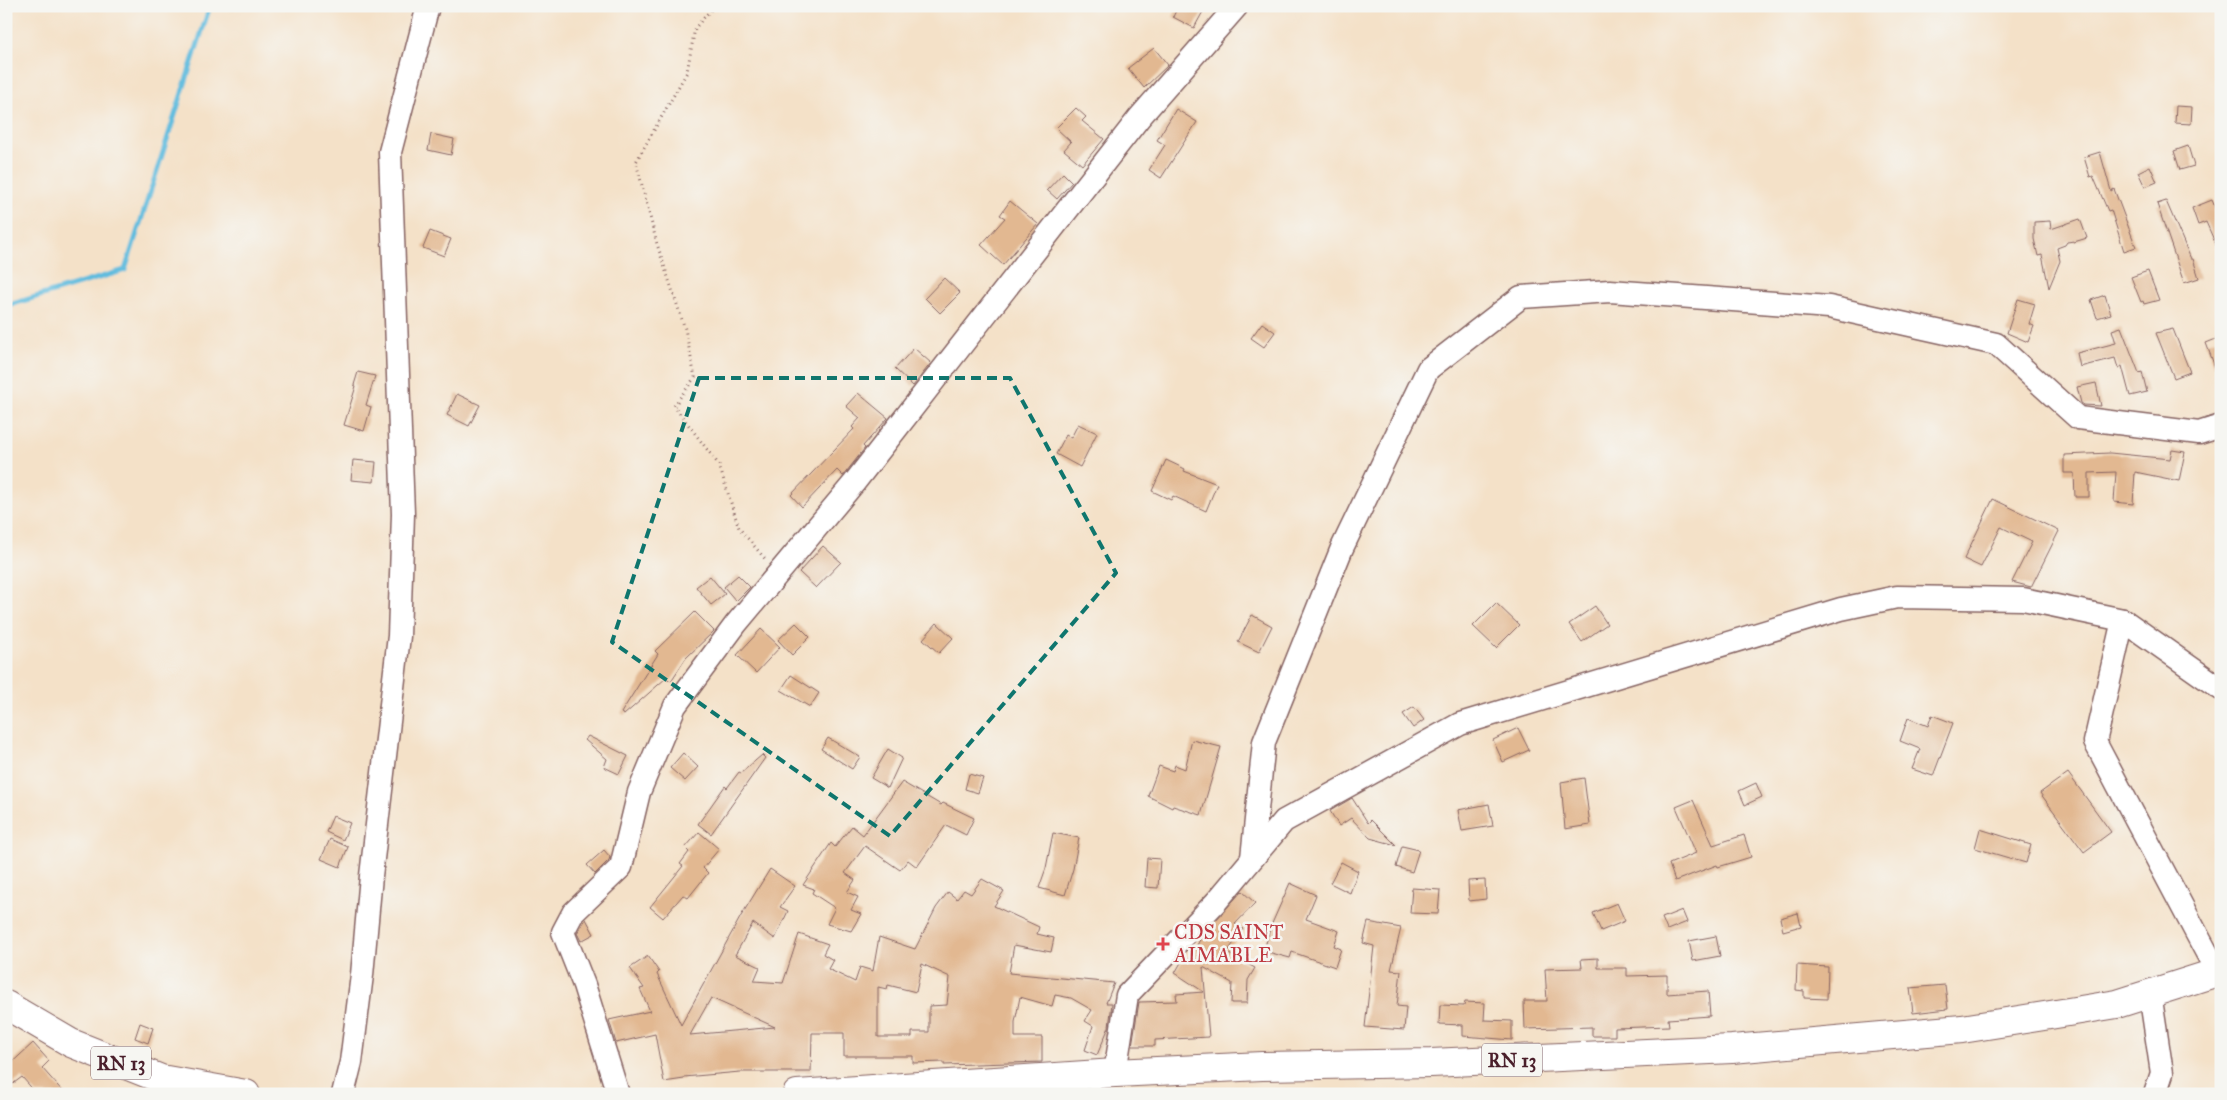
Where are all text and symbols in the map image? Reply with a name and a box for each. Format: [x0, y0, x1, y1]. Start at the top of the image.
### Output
place label: CDS SAINT AIMABLE [1173, 920, 1284, 967]
marker: CDS SAINT AIMABLE [1156, 937, 1170, 951]
road number: RN 13 [1482, 1044, 1542, 1076]
road number: RN 13 [91, 1046, 151, 1080]

